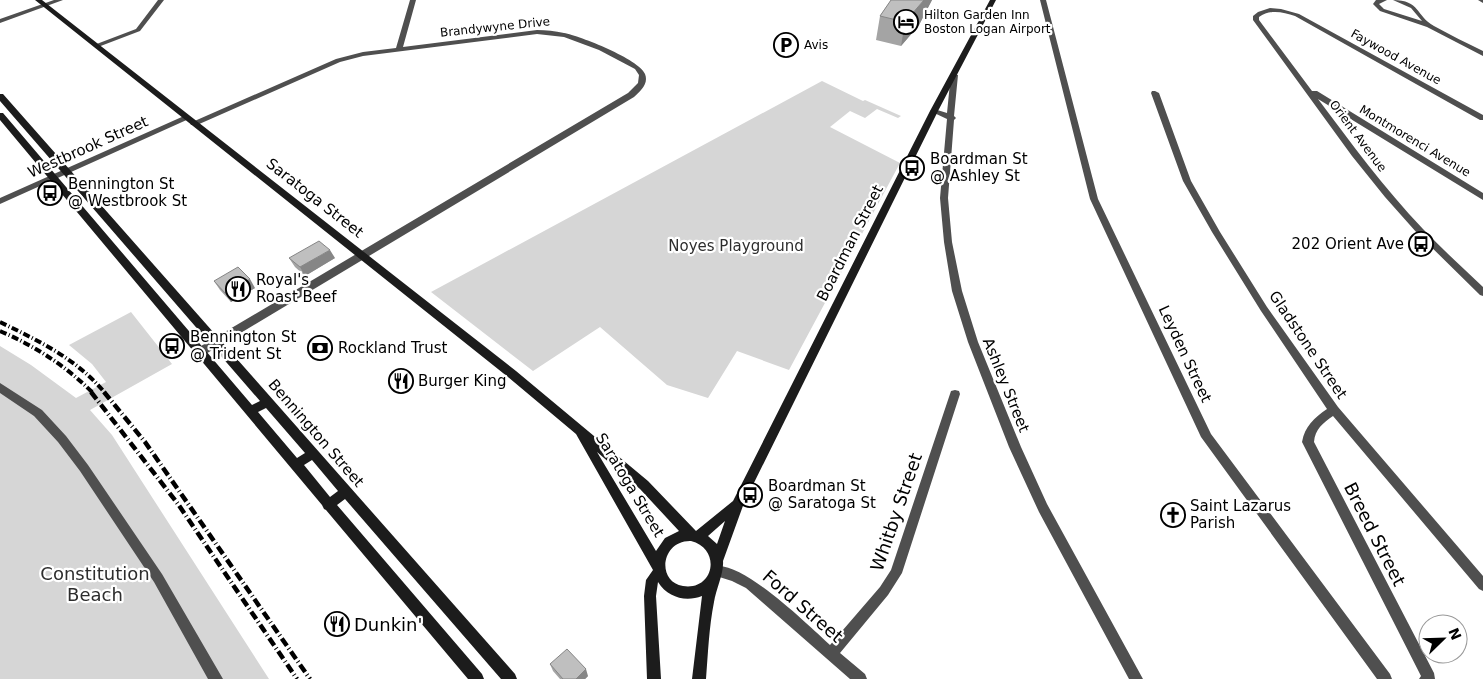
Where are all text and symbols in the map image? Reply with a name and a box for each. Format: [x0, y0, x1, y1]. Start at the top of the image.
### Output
place label: Hilton Garden Inn Boston Logan Airport [924, 8, 1051, 36]
hotel icon: Hilton Garden Inn Boston Logan Airport [893, 9, 919, 35]
street label: Brandywyne Drive [439, 14, 551, 40]
street label: Faywood Avenue [1349, 26, 1443, 88]
parking icon: Avis [773, 32, 799, 58]
place label: Avis [804, 38, 828, 52]
street label: Orient Avenue [1327, 98, 1389, 174]
street label: Montmorenci Avenue [1357, 102, 1473, 180]
street label: Westbrook Street [25, 112, 151, 182]
place label: Boardman St @ Ashley St [930, 150, 1028, 185]
street label: Saratoga Street [263, 155, 367, 242]
bus stop icon: Boardman St @ Ashley St [899, 155, 925, 181]
place label: Bennington St @ Westbrook St [68, 175, 187, 210]
bus stop icon: Bennington St @ Westbrook St [37, 180, 63, 206]
street label: Boardman Street [813, 182, 887, 304]
bus stop icon: 202 Orient Ave [1408, 231, 1434, 257]
place label: 202 Orient Ave [1292, 235, 1404, 253]
park label: Noyes Playground [668, 237, 804, 255]
place label: Royal's Roast Beef [256, 271, 337, 306]
restaurant icon: Royal's Roast Beef [225, 276, 251, 302]
street label: Gladstone Street [1265, 288, 1351, 403]
street label: Leyden Street [1155, 303, 1215, 405]
place label: Bennington St @ Trident St [190, 328, 297, 363]
bus stop icon: Bennington St @ Trident St [159, 333, 185, 359]
bank icon: Rockland Trust [307, 335, 333, 361]
street label: Ashley Street [979, 335, 1033, 435]
place label: Rockland Trust [338, 339, 447, 357]
restaurant icon: Burger King [388, 368, 414, 394]
place label: Burger King [418, 372, 506, 390]
street label: Bennington Street [264, 376, 368, 491]
street label: Saratoga Street [592, 430, 668, 540]
street label: Whitby Street [866, 450, 926, 574]
place label: Boardman St @ Saratoga St [768, 477, 876, 512]
street label: Breed Street [1340, 479, 1410, 589]
bus stop icon: Boardman St @ Saratoga St [737, 482, 763, 508]
place label: Saint Lazarus Parish [1190, 497, 1291, 532]
church icon: Saint Lazarus Parish [1160, 502, 1186, 528]
park label: Constitution Beach [40, 563, 150, 605]
street label: Ford Street [759, 565, 847, 647]
restaurant icon: Dunkin' [324, 611, 350, 637]
place label: Dunkin' [354, 614, 422, 635]
north arrow [1418, 614, 1468, 664]
text: N [1445, 625, 1465, 642]

